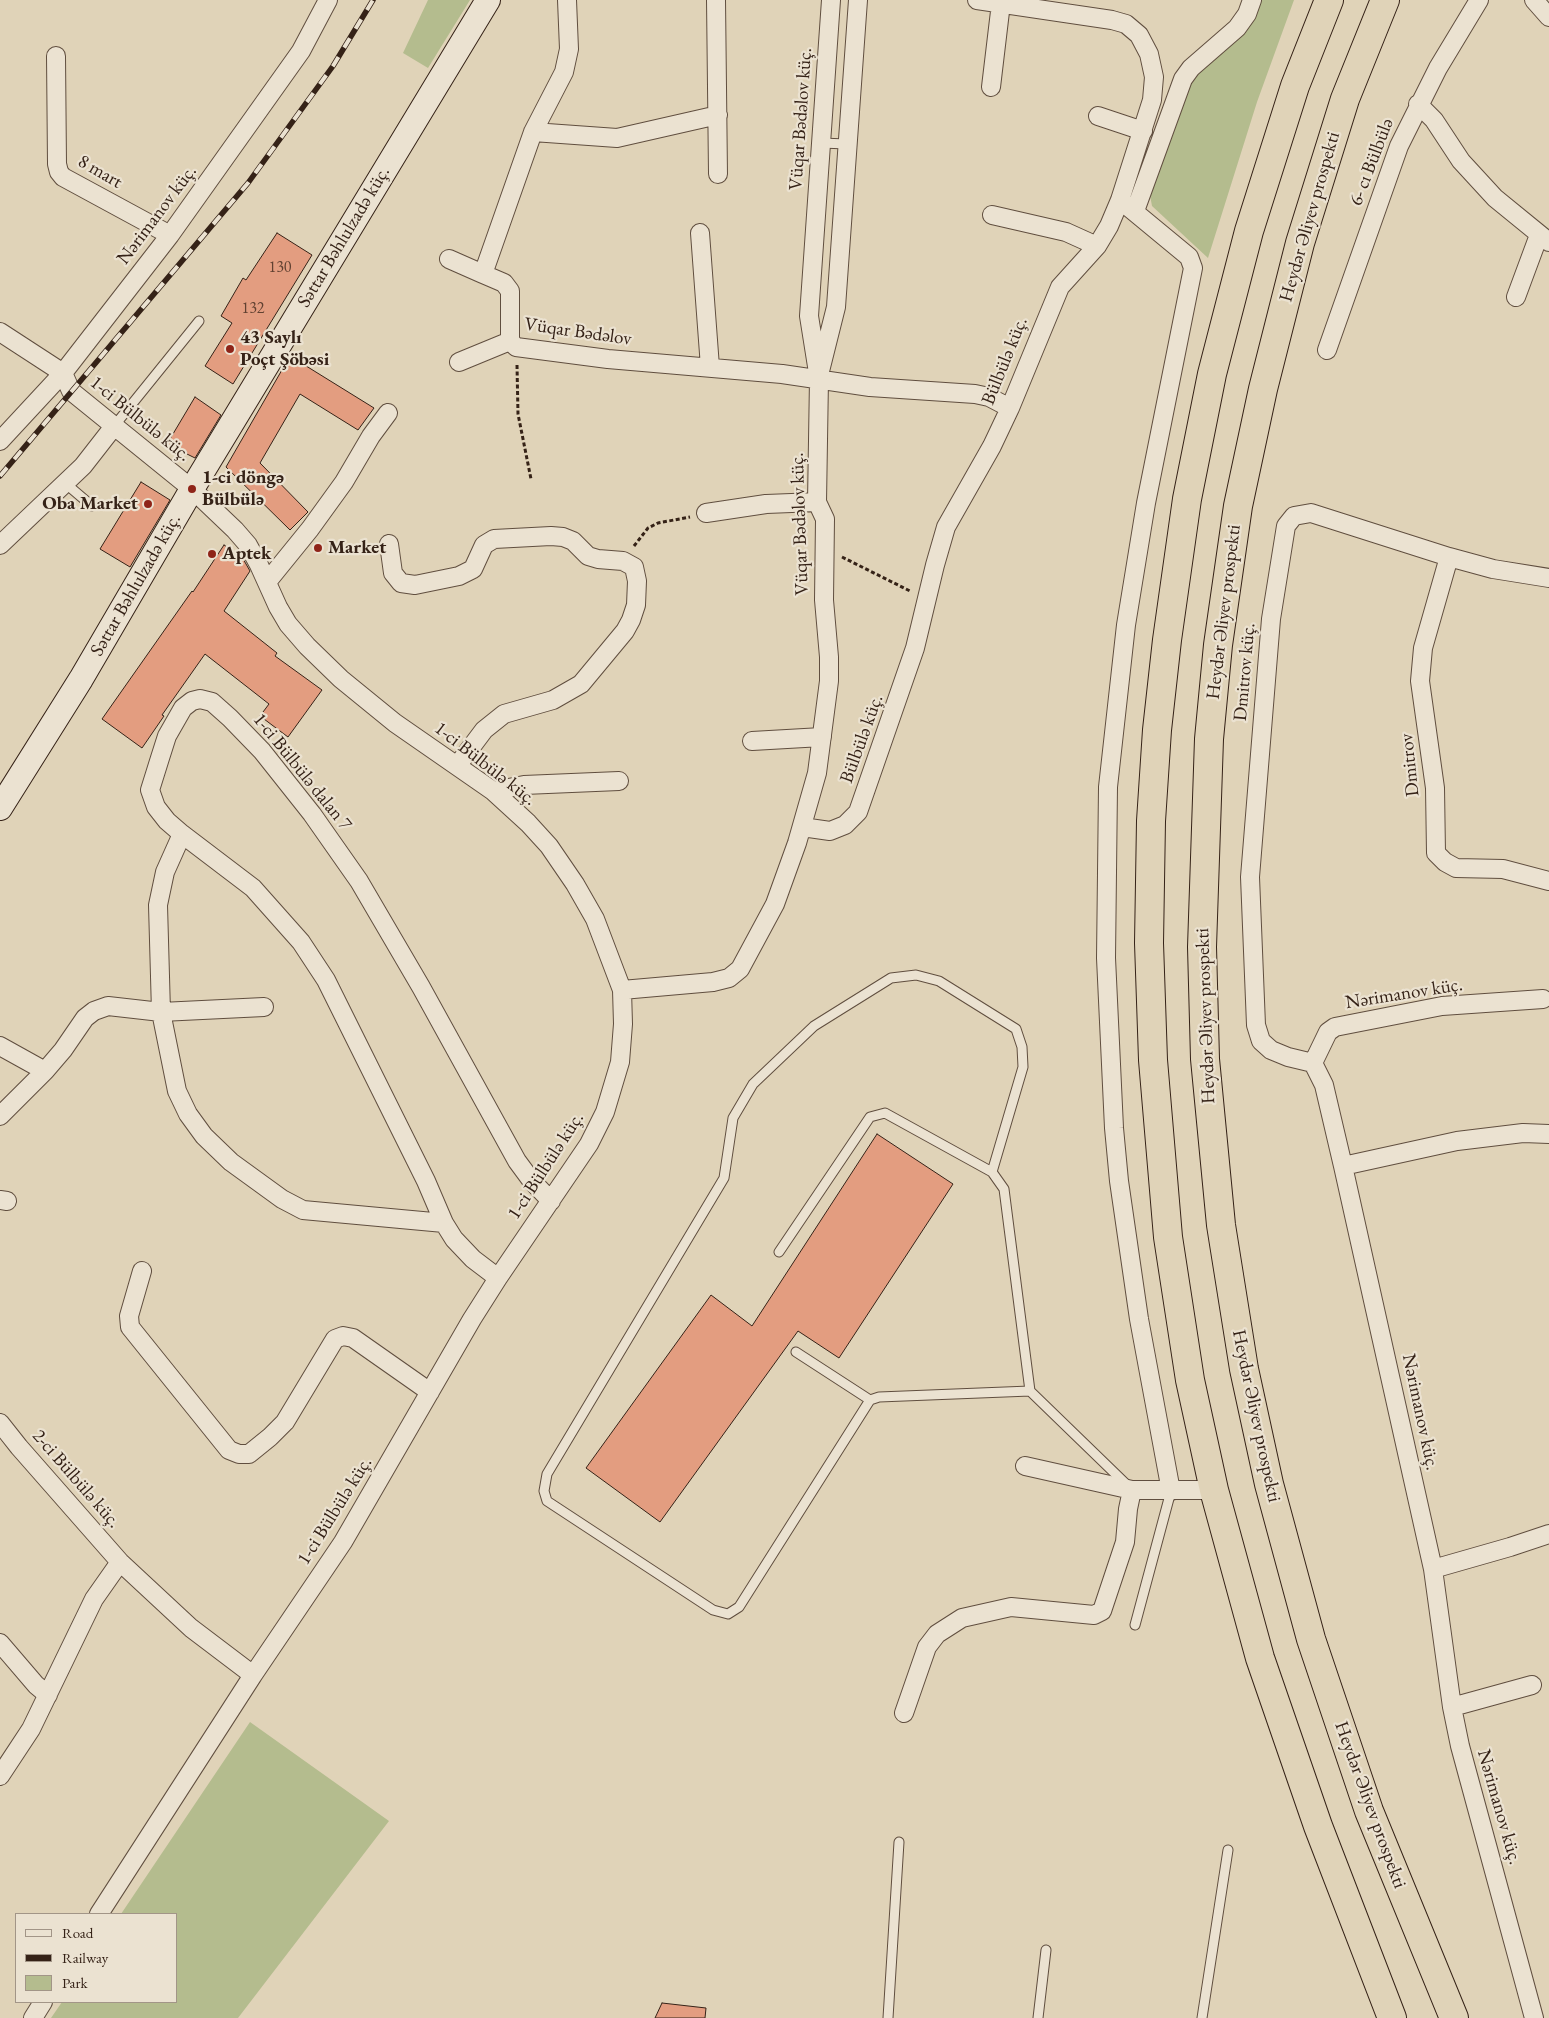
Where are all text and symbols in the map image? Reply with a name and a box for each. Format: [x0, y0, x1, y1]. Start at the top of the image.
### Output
street label: Vüqar Bədəlov küç. [785, 47, 817, 191]
street label: 6- cı Bülbülə [1345, 115, 1399, 209]
street label: Heydər Əliyev prospekti [1275, 129, 1345, 305]
street label: 8 mart [74, 150, 126, 194]
street label: Nərimanov küç. [112, 161, 202, 269]
street label: Səttar Bəhlulzadə küç. [293, 162, 395, 312]
house number: 130 [268, 258, 292, 278]
house number: 132 [241, 299, 265, 319]
street label: Vüqar Bədəlov [523, 313, 633, 351]
street label: Bülbülə küç. [977, 314, 1033, 408]
place label: 43 Saylı Poçt Şöbəsi [240, 327, 329, 371]
marker: 43 Saylı Poçt Şöbəsi [224, 343, 236, 355]
street label: 1-ci Bülbülə küç. [85, 371, 195, 467]
street label: Vüqar Bədəlov küç. [786, 452, 814, 596]
place label: 1-ci döngə Bülbülə [202, 467, 284, 511]
marker: 1-ci döngə Bülbülə [186, 483, 198, 495]
place label: Oba Market [42, 493, 138, 515]
marker: Oba Market [142, 498, 154, 510]
street label: Səttar Bəhlulzadə küç. [86, 510, 186, 660]
street label: Heydər Əliyev prospekti [1202, 523, 1246, 701]
place label: Market [328, 537, 386, 559]
marker: Market [312, 542, 324, 554]
place label: Aptek [222, 543, 271, 565]
marker: Aptek [206, 548, 218, 560]
street label: Dmitrov küç. [1229, 622, 1261, 722]
street label: Bülbülə küç. [835, 692, 889, 786]
street label: 1-ci Bülbülə dalan 7 [248, 709, 356, 835]
street label: 1-ci Bülbülə küç. [429, 717, 541, 811]
street label: Dmitrov [1395, 732, 1425, 798]
street label: Heydər Əliyev prospekti [1192, 928, 1220, 1104]
street label: Nərimanov küç. [1344, 973, 1464, 1015]
street label: 1-ci Bülbülə küç. [503, 1108, 589, 1224]
street label: Heydər Əliyev prospekti [1227, 1328, 1285, 1504]
street label: Nərimanov küç. [1397, 1352, 1443, 1472]
street label: 2-ci Bülbülə küç. [27, 1425, 125, 1533]
street label: 1-ci Bülbülə küç. [293, 1453, 377, 1569]
street label: Heydər Əliyev prospekti [1329, 1718, 1411, 1892]
street label: Nərimanov küç. [1472, 1747, 1526, 1867]
legend [15, 1913, 178, 2003]
text: Road [62, 1923, 93, 1942]
text: Railway [62, 1948, 108, 1967]
text: Park [62, 1973, 88, 1992]

